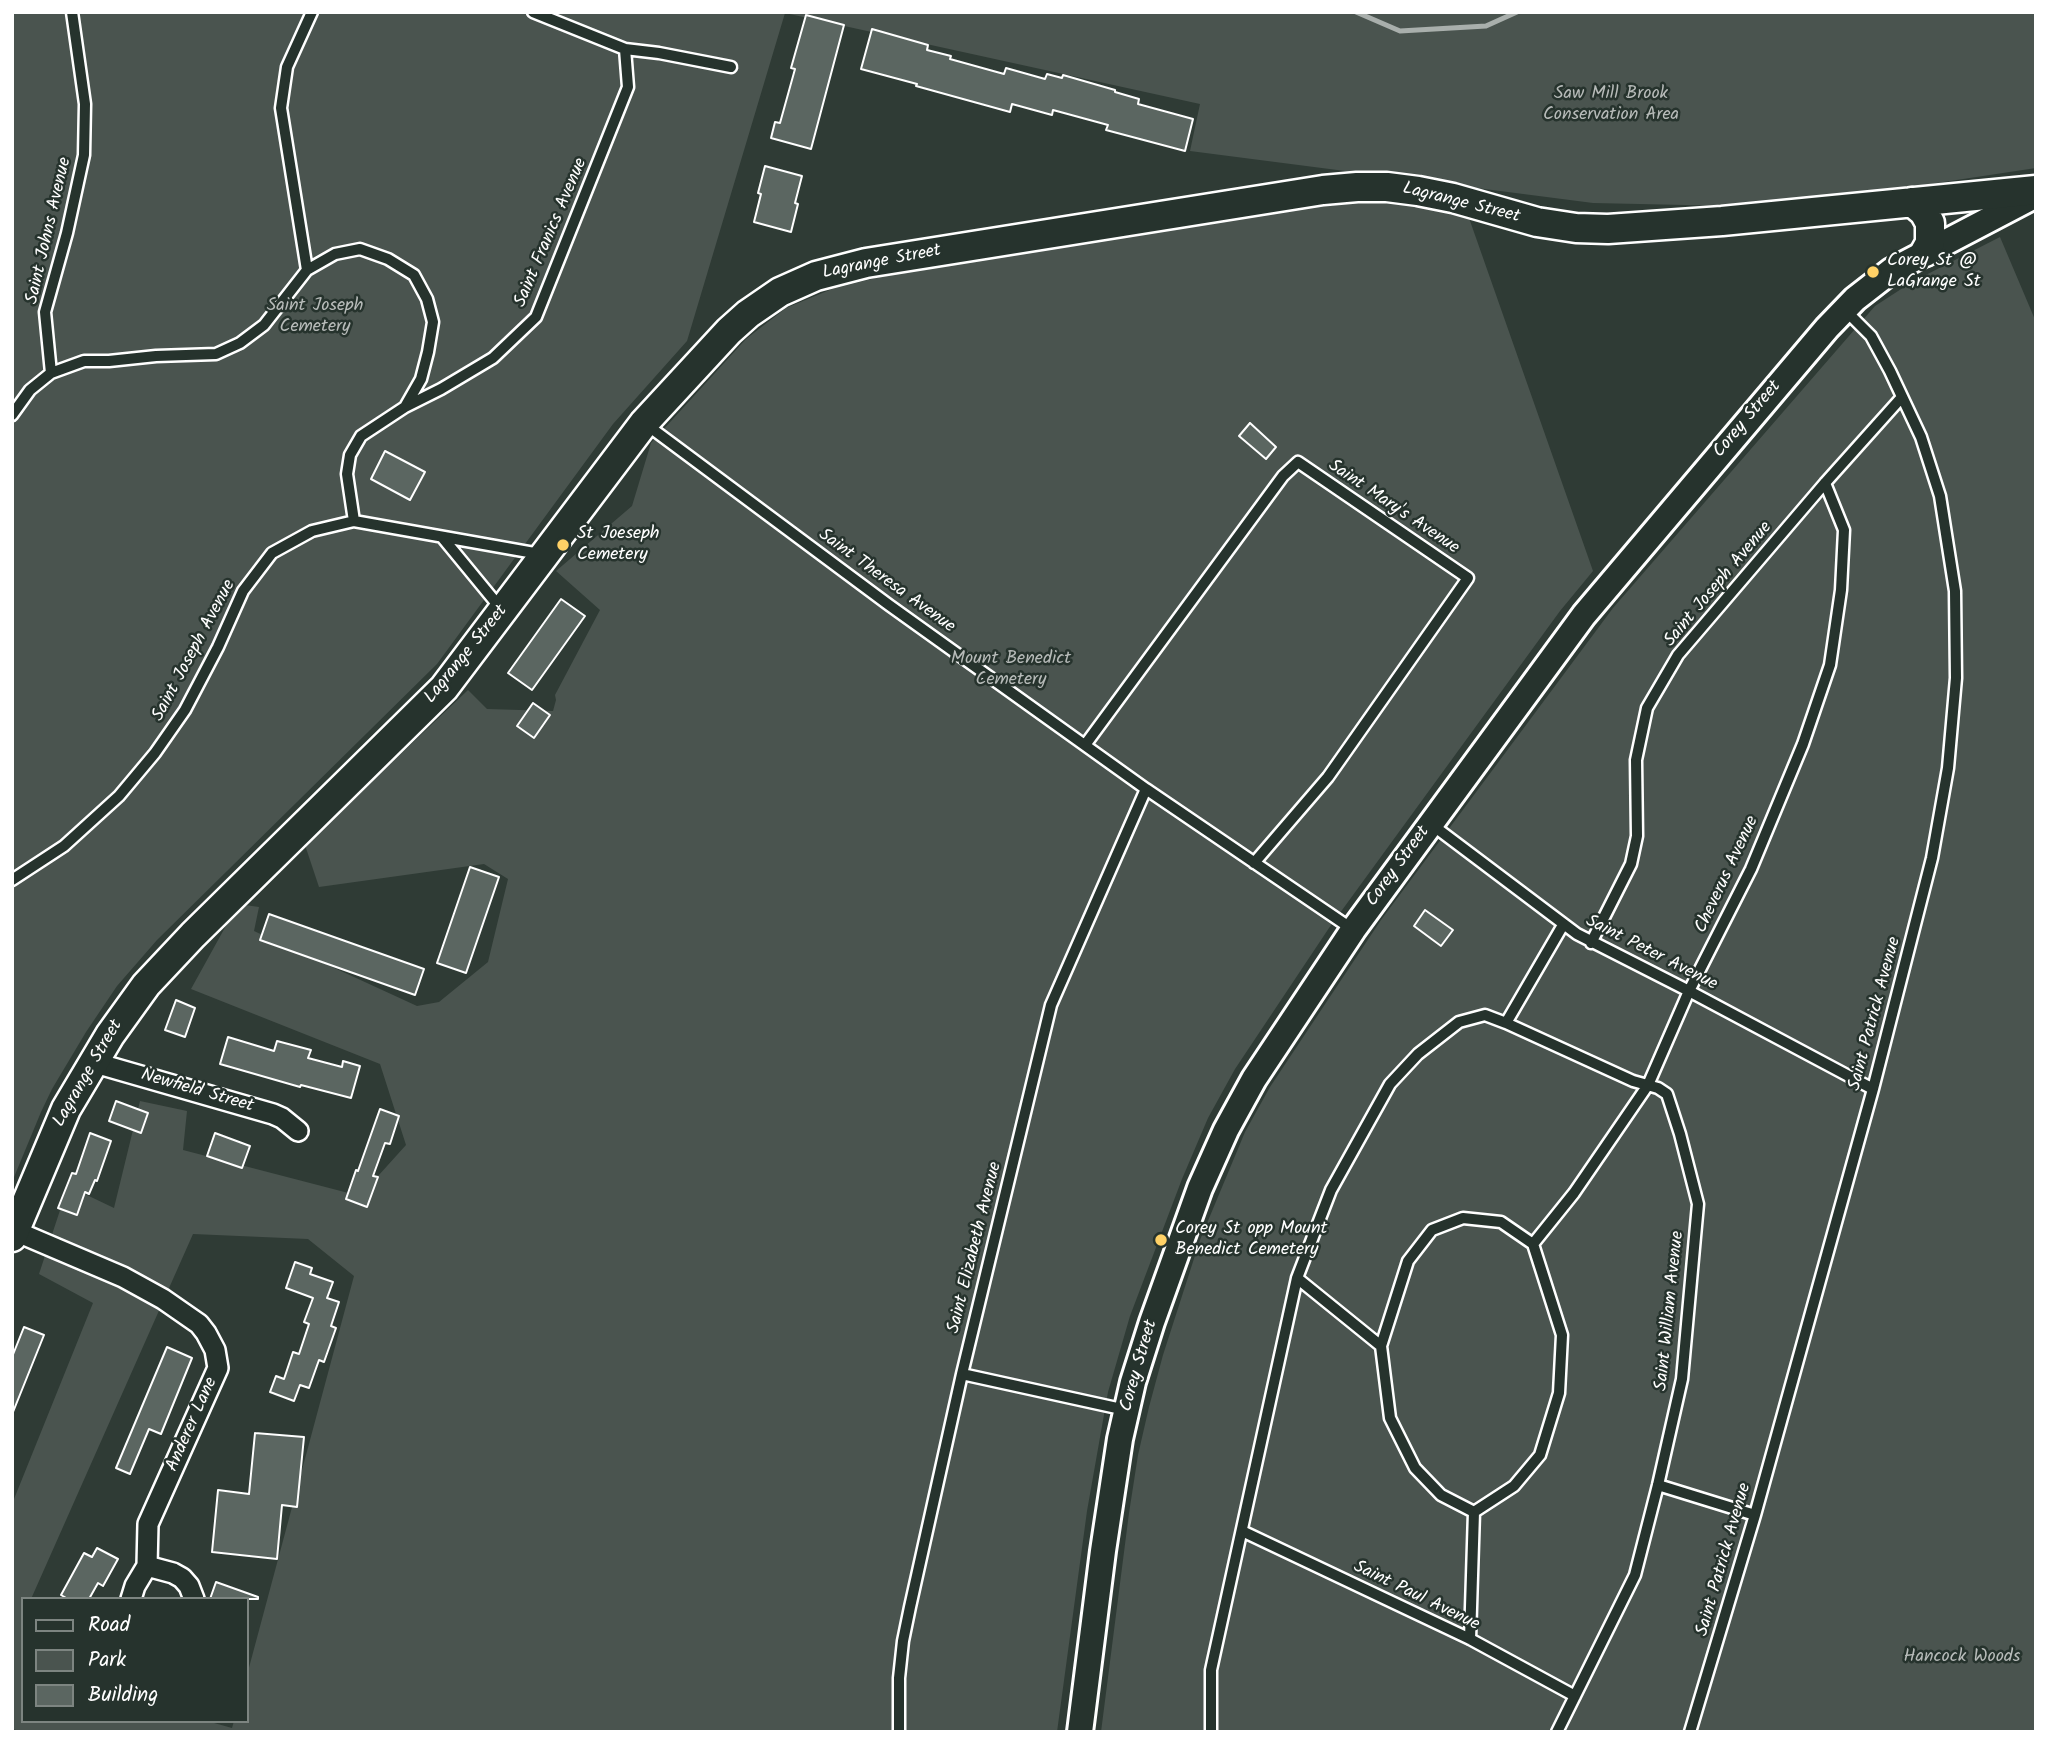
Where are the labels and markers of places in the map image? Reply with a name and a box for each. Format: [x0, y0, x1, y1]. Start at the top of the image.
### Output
place label: Corey St @ LaGrange St [1887, 251, 1981, 294]
marker: Corey St @ LaGrange St [1865, 264, 1881, 280]
place label: St Joeseph Cemetery [577, 524, 659, 566]
marker: St Joeseph Cemetery [555, 537, 571, 553]
place label: Corey St opp Mount Benedict Cemetery [1175, 1219, 1328, 1262]
marker: Corey St opp Mount Benedict Cemetery [1153, 1232, 1169, 1248]

